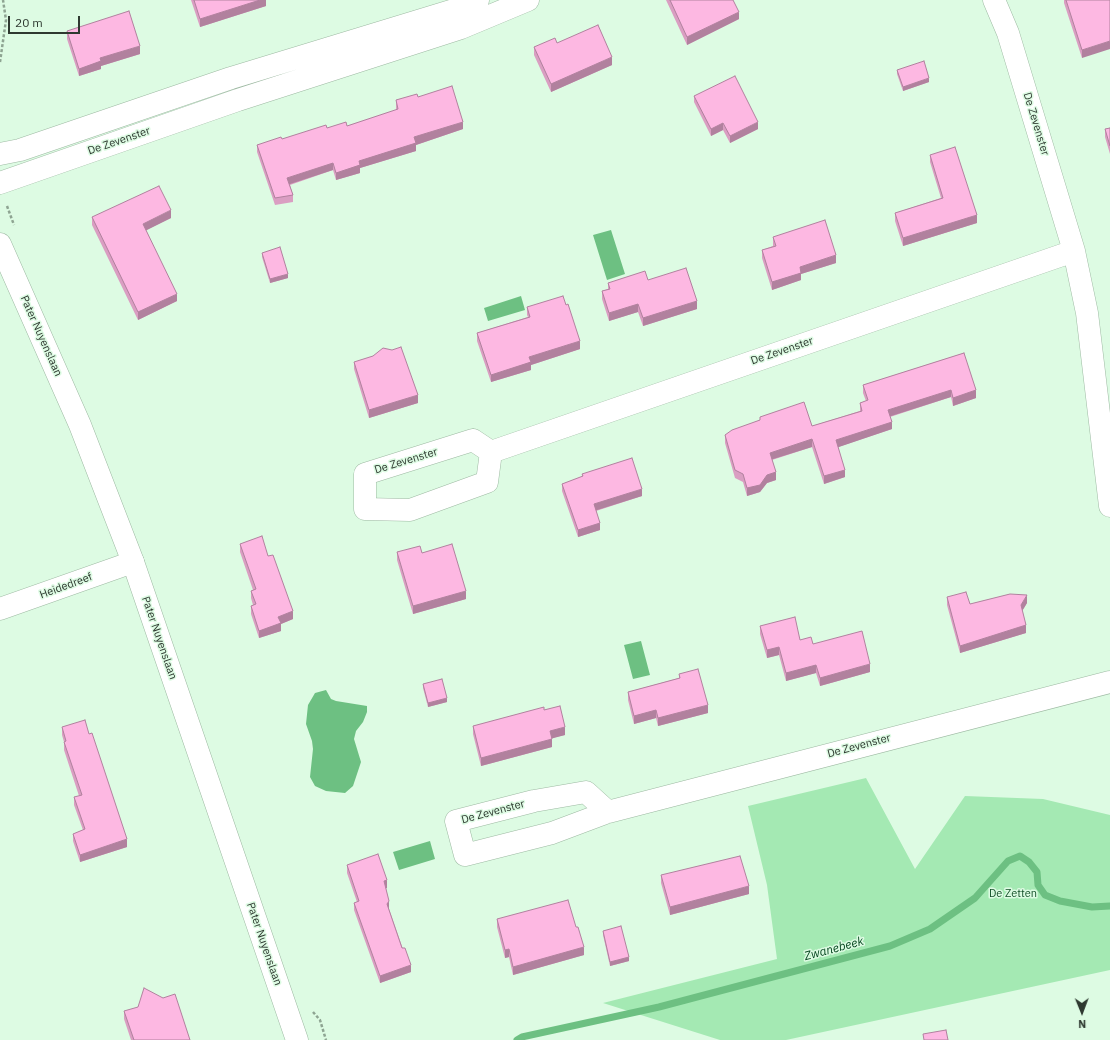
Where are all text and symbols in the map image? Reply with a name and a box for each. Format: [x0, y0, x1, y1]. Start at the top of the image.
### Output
scale bar [10, 8, 82, 34]
text: 20 m [15, 15, 43, 30]
street label: De Zevenster [1020, 91, 1052, 157]
street label: De Zevenster [86, 124, 152, 158]
street label: Pater Nuyenslaan [17, 294, 65, 378]
street label: De Zevenster [749, 334, 815, 368]
street label: De Zevenster [373, 445, 439, 477]
street label: Heidedreef [38, 570, 94, 602]
street label: Pater Nuyenslaan [139, 595, 179, 681]
street label: De Zevenster [826, 731, 892, 761]
street label: De Zevenster [460, 797, 526, 827]
park label: De Zetten [989, 887, 1037, 901]
street label: Pater Nuyenslaan [244, 901, 284, 987]
water label: Zwanebeek [803, 934, 865, 964]
north arrow [1062, 992, 1102, 1032]
text: N [1078, 1017, 1086, 1031]

